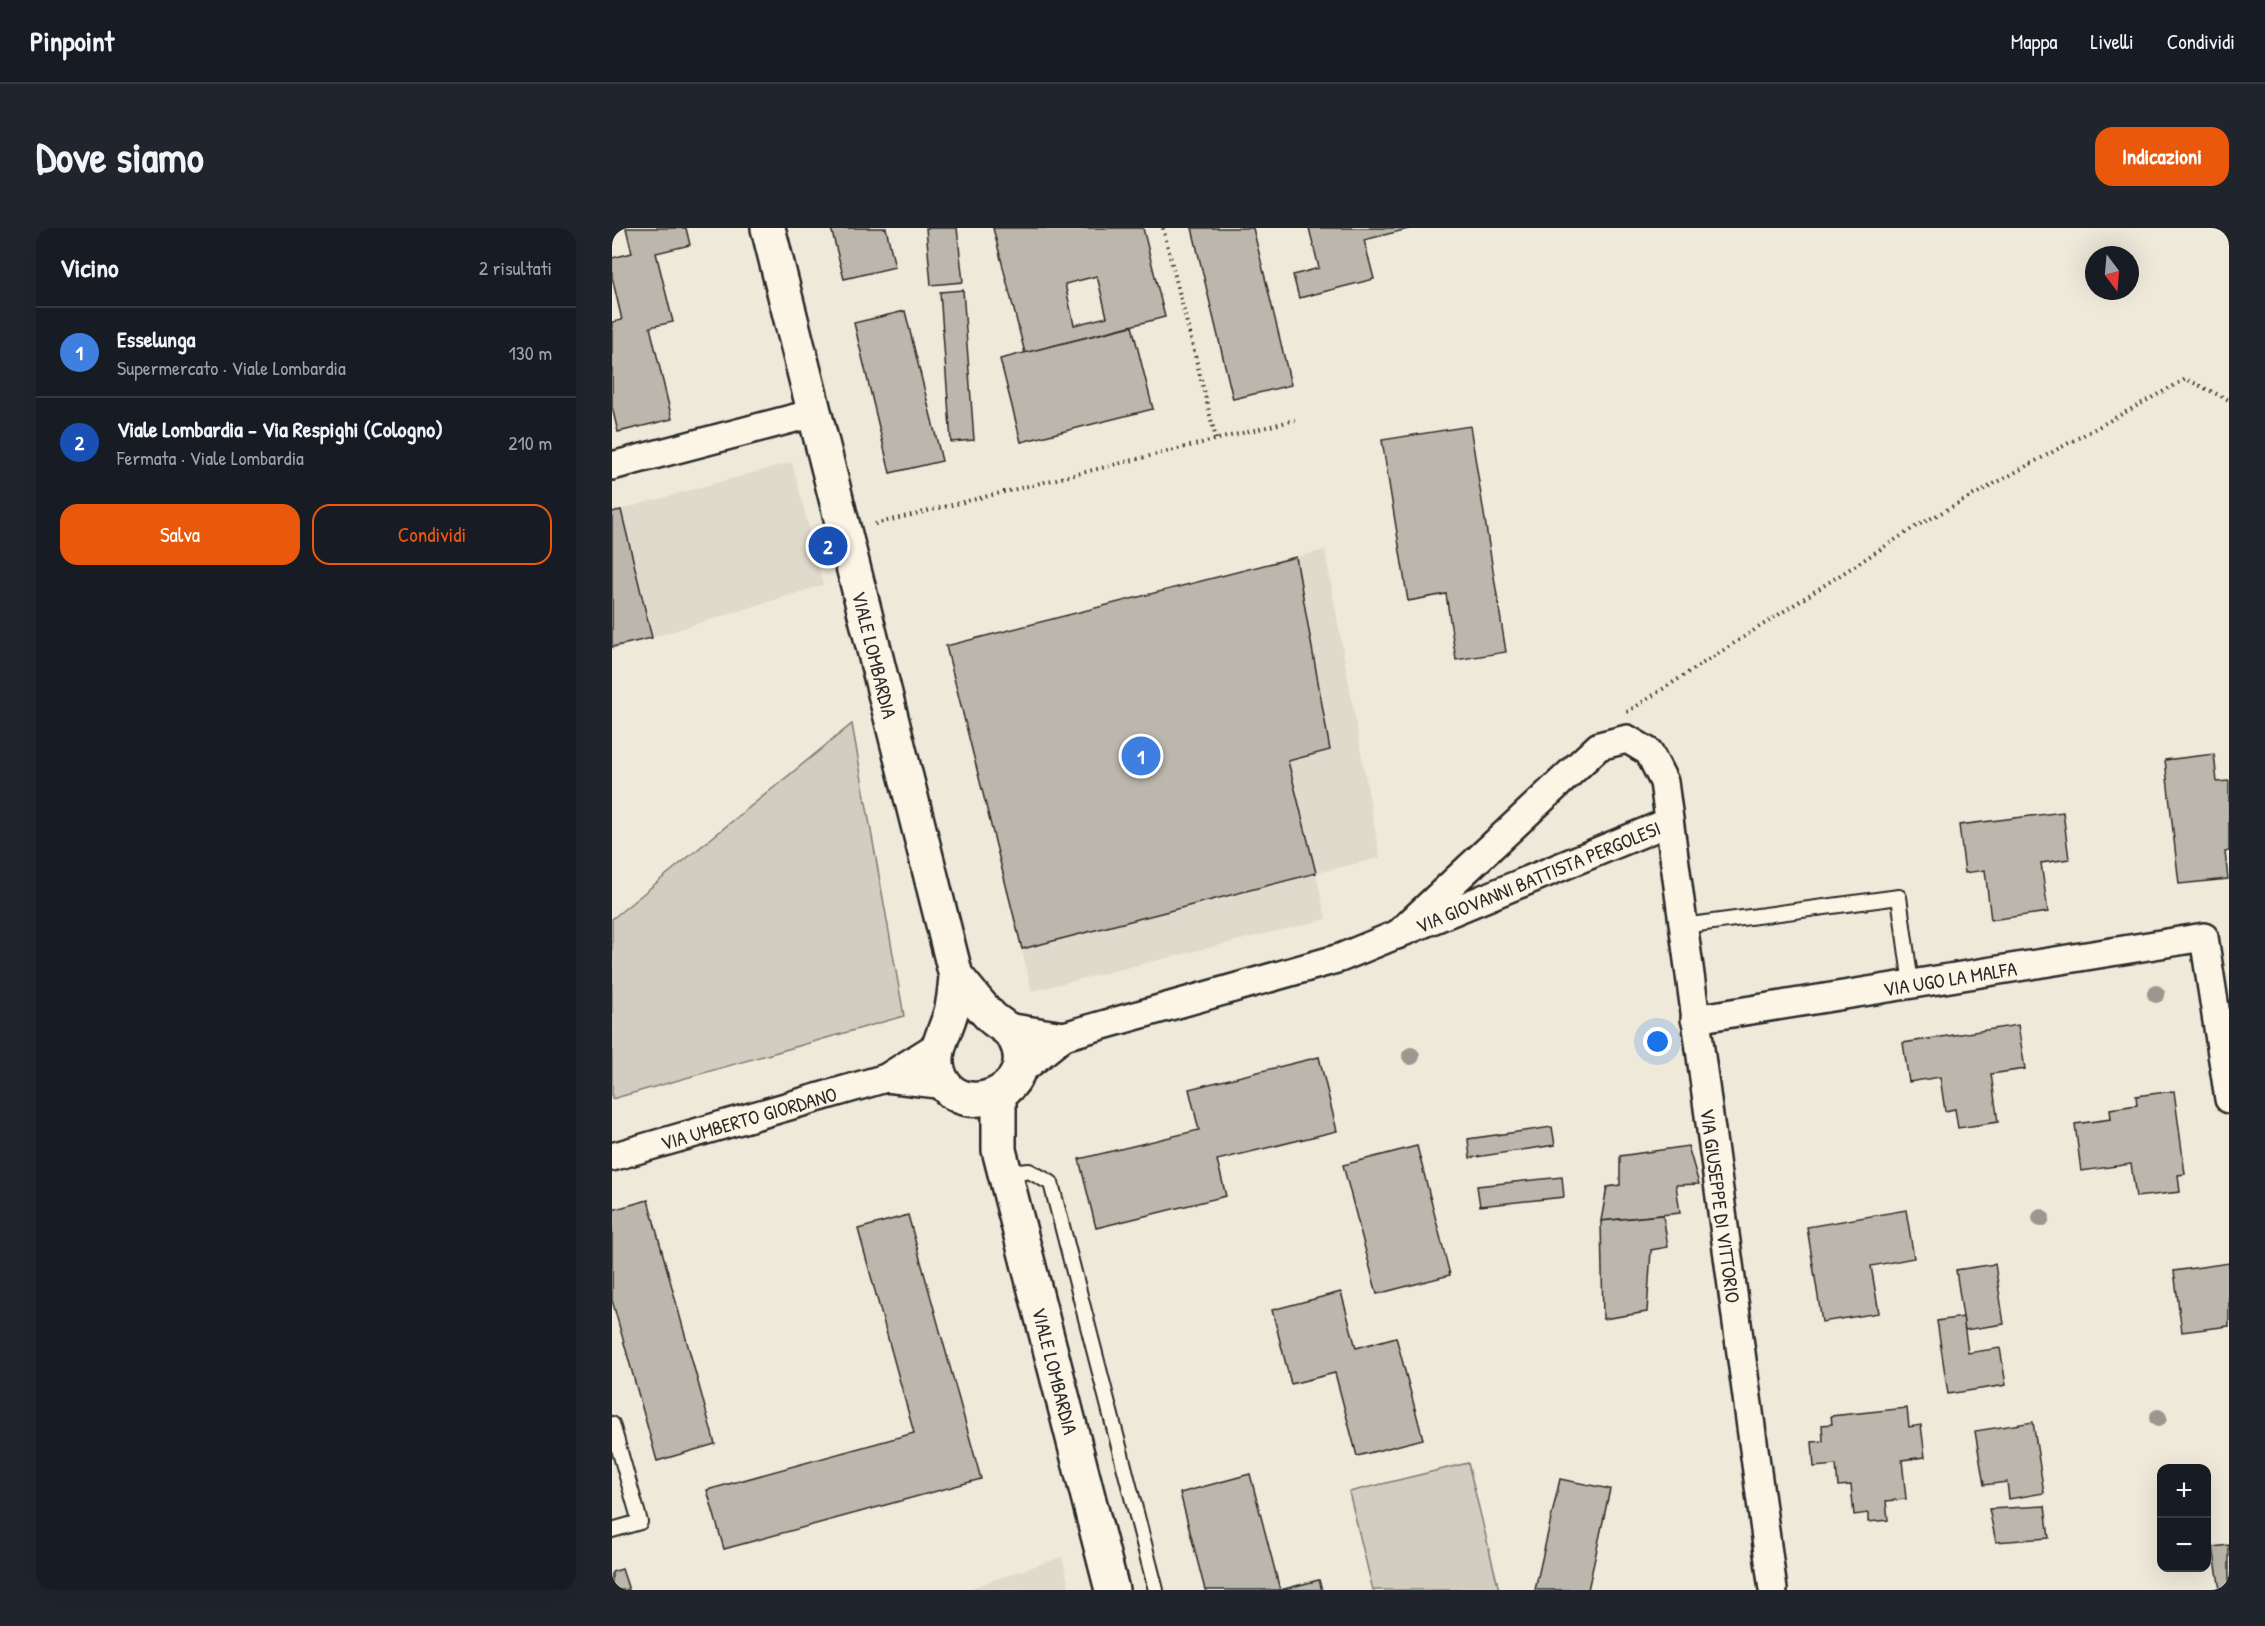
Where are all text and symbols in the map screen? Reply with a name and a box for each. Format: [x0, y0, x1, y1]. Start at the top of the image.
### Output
text: Pinpoint [30, 22, 114, 60]
text: Mappa [2011, 27, 2058, 56]
text: Livelli [2091, 27, 2134, 56]
text: Condividi [2167, 27, 2235, 56]
button: Indicazioni [2095, 127, 2229, 186]
text: Dove siamo [36, 128, 204, 185]
north arrow [2085, 246, 2139, 300]
text: Vicino [60, 250, 119, 285]
text: 2 risultati [479, 254, 552, 281]
text: Esselunga [117, 324, 195, 354]
text: 1 [76, 339, 83, 366]
text: 130 m [509, 339, 552, 366]
text: Supermercato · Viale Lombardia [117, 354, 346, 381]
text: Viale Lombardia - Via Respighi (Cologno) [117, 414, 443, 444]
text: 2 [75, 429, 84, 456]
text: 210 m [508, 429, 552, 456]
text: Fermata · Viale Lombardia [117, 444, 304, 471]
button: Salva [60, 504, 300, 565]
button: Condividi [312, 504, 552, 565]
pin: 2 [808, 524, 848, 568]
street label: VIALE LOMBARDIA [846, 588, 904, 721]
pin: 1 [1122, 734, 1160, 778]
street label: VIA GIOVANNI BATTISTA PERGOLESI [1412, 814, 1664, 939]
street label: VIA UGO LA MALFA [1881, 954, 2019, 1002]
your location [1643, 1027, 1672, 1056]
street label: VIA UMBERTO GIORDANO [657, 1079, 840, 1156]
street label: VIA GIUSEPPE DI VITTORIO [1695, 1107, 1748, 1304]
street label: VIALE LOMBARDIA [1026, 1304, 1085, 1437]
map controls [2157, 1464, 2211, 1572]
button: + [2157, 1464, 2211, 1518]
button: − [2157, 1518, 2211, 1572]

